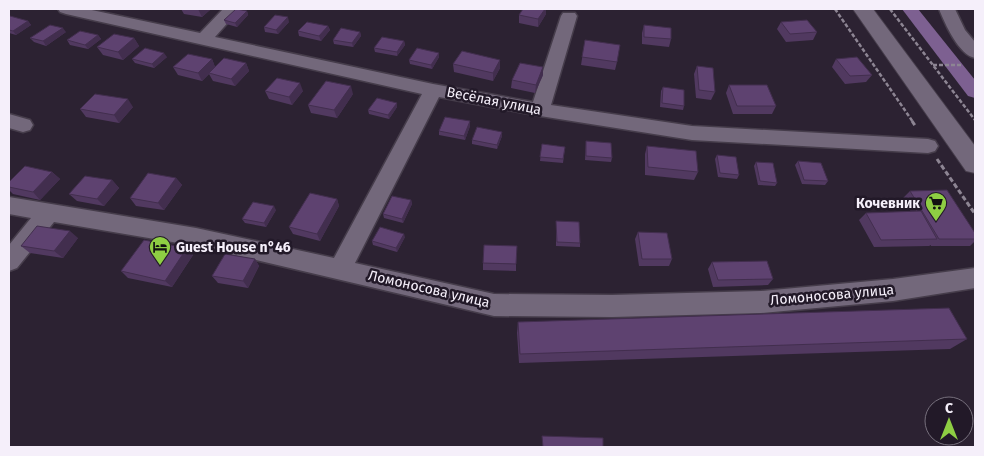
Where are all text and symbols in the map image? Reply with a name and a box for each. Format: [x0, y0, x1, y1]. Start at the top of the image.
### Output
street label: Весёлая улица [445, 83, 543, 119]
supermarket icon: Кочевник [924, 191, 948, 222]
place label: Кочевник [856, 195, 920, 212]
hotel icon: Guest House n°46 [148, 235, 172, 266]
place label: Guest House n°46 [176, 239, 291, 256]
street label: Ломоносова улица [367, 267, 491, 311]
street label: Ломоносова улица [769, 281, 895, 309]
north arrow [924, 396, 974, 446]
text: С [945, 400, 953, 417]

